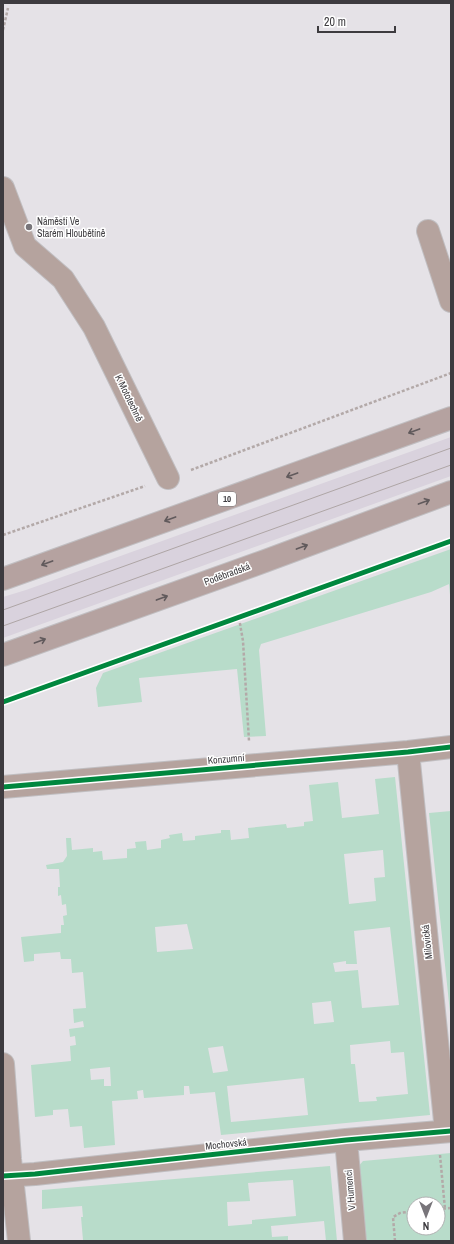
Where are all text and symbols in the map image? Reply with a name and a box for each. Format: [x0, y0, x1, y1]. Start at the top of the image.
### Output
scale bar [318, 8, 395, 34]
text: 20 m [324, 14, 346, 30]
place label: Náměstí Ve Starém Hloubětíně [37, 215, 106, 240]
marker: Náměstí Ve Starém Hloubětíně [24, 222, 34, 232]
street label: K Mototechně [112, 372, 146, 424]
one-way arrow [409, 428, 421, 436]
one-way arrow [286, 472, 298, 480]
road number: 10 [218, 492, 236, 506]
one-way arrow [417, 498, 430, 505]
one-way arrow [164, 516, 176, 524]
one-way arrow [295, 543, 307, 551]
street label: Poděbradská [202, 559, 252, 588]
one-way arrow [42, 560, 54, 568]
one-way arrow [156, 593, 168, 601]
one-way arrow [33, 637, 45, 645]
street label: Konzumní [207, 751, 246, 767]
street label: Milovická [419, 924, 435, 960]
street label: Mochovská [205, 1135, 248, 1153]
street label: V Humenci [342, 1169, 358, 1211]
north arrow [406, 1196, 446, 1236]
text: N [423, 1219, 429, 1233]

